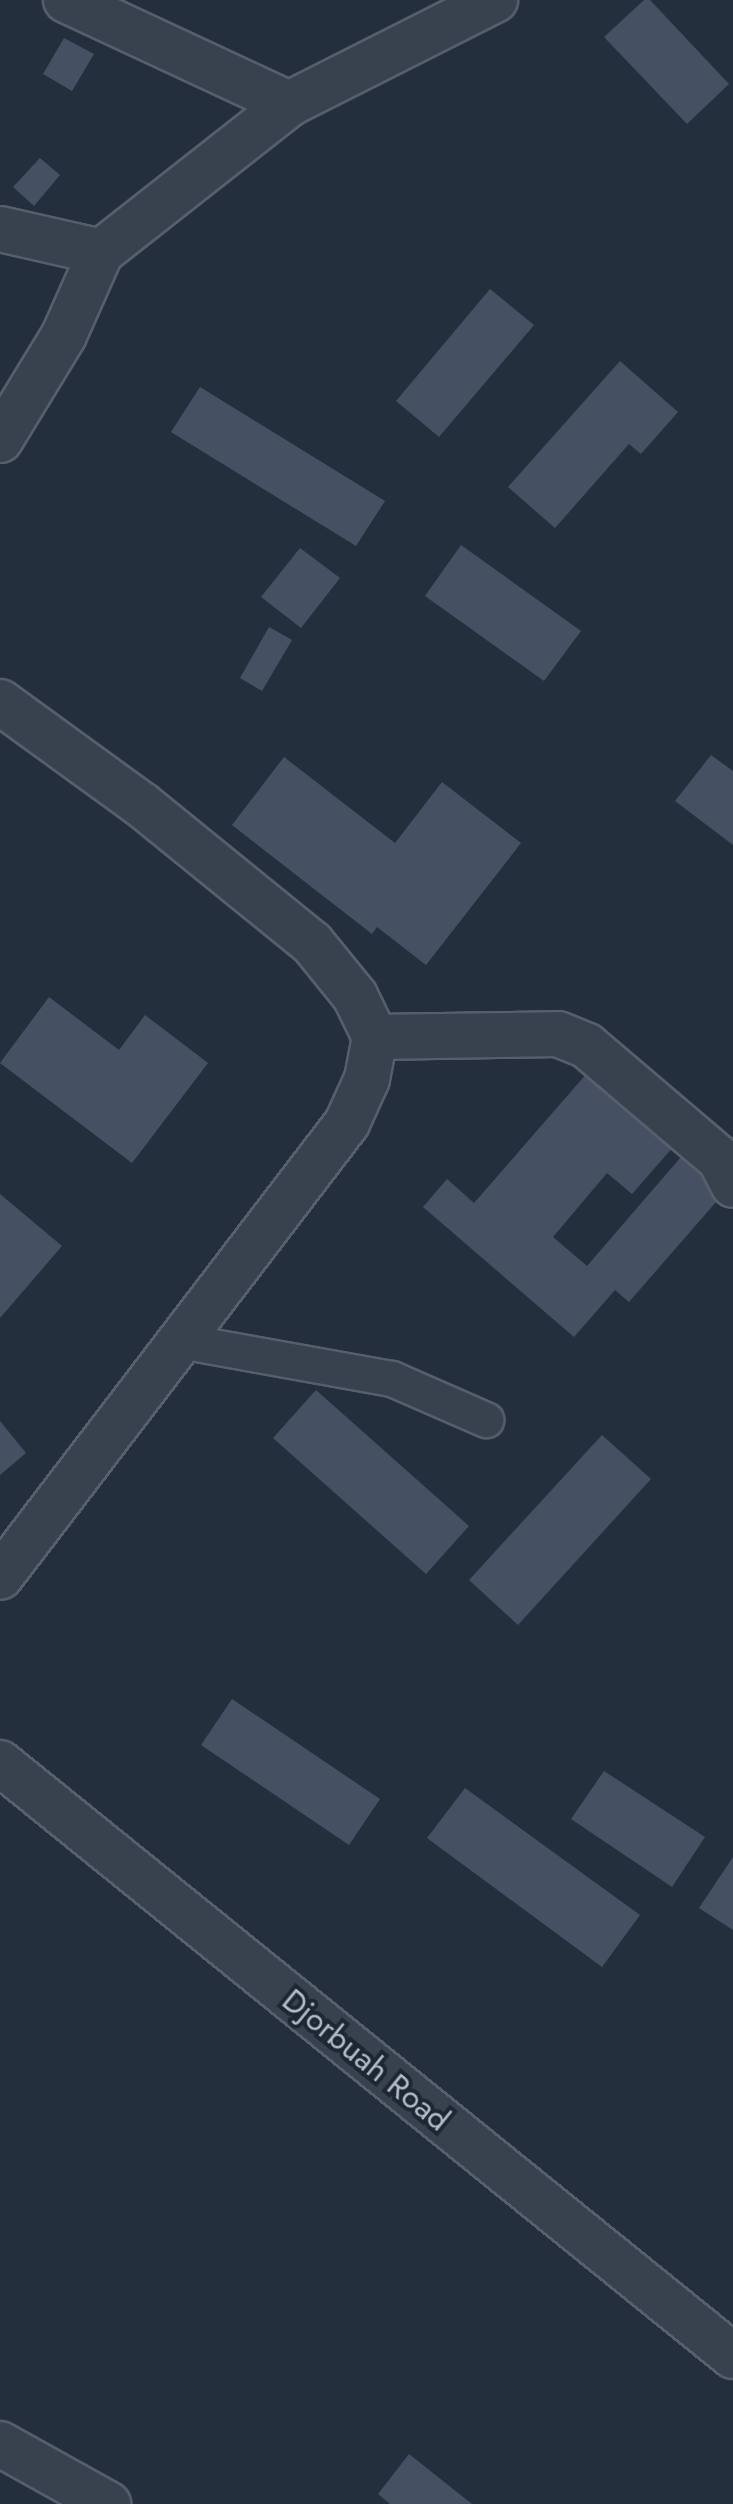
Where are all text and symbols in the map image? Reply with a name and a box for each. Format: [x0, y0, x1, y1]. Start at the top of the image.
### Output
street label: Djorbuah Road [275, 1981, 457, 2139]

